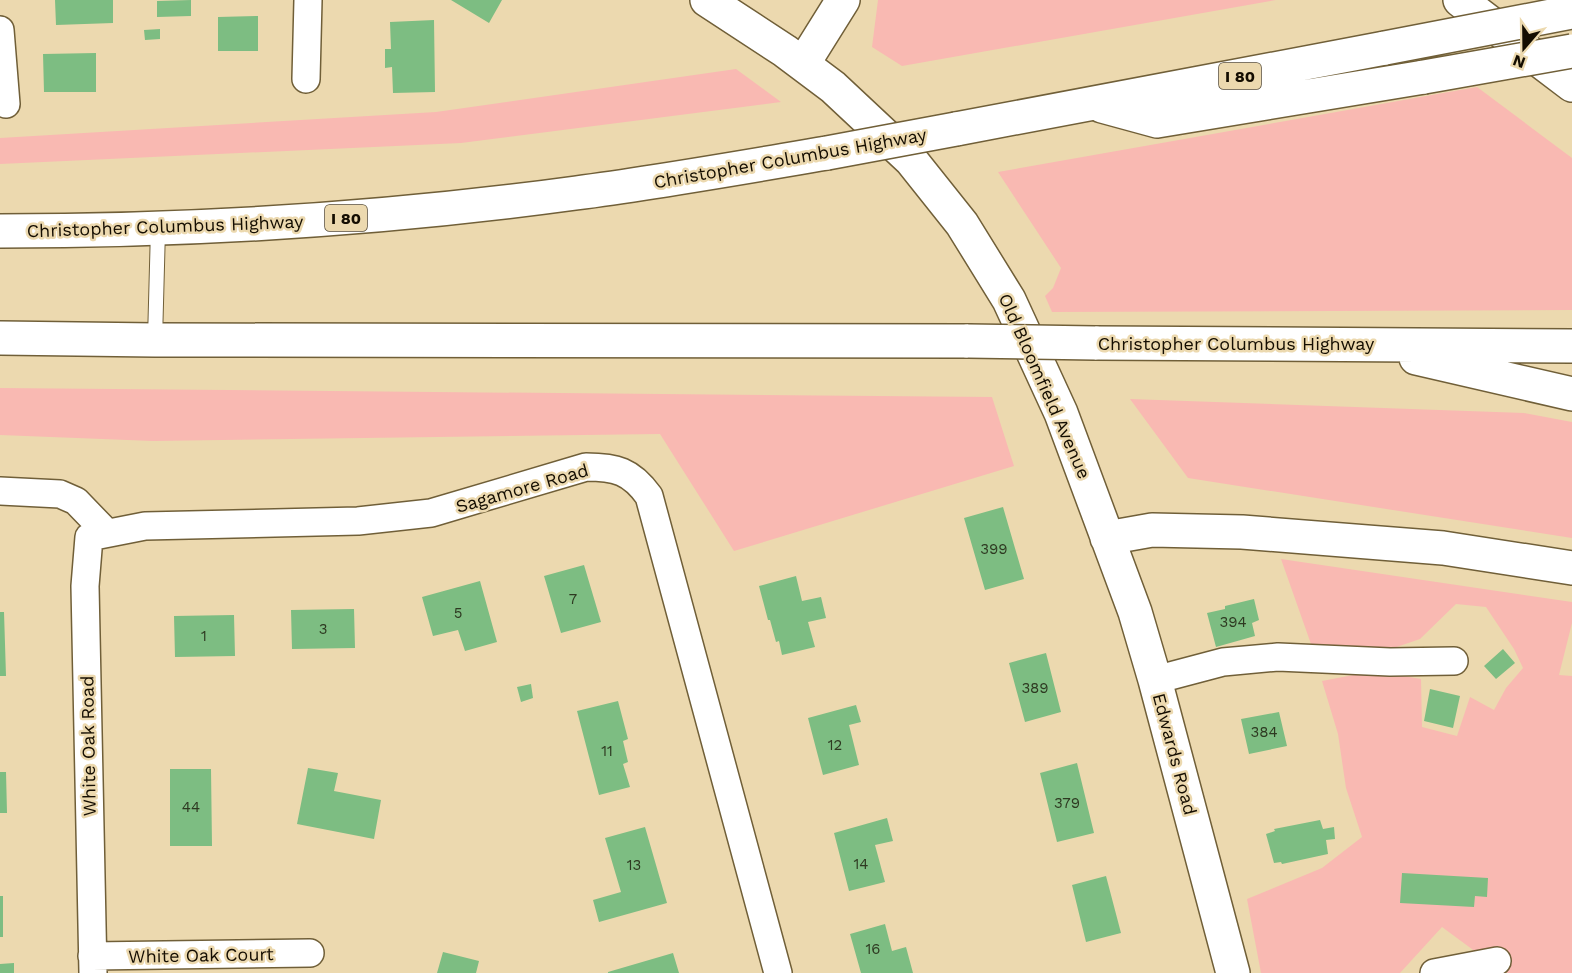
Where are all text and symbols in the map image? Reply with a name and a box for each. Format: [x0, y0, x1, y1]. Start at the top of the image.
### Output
north arrow [1494, 18, 1554, 78]
text: N [1510, 51, 1528, 73]
road number: I 80 [1219, 63, 1261, 89]
street label: Christopher Columbus Highway [652, 124, 929, 192]
road number: I 80 [325, 205, 367, 231]
street label: Christopher Columbus Highway [26, 211, 304, 241]
street label: Old Bloomfield Avenue [995, 290, 1095, 482]
street label: Christopher Columbus Highway [1098, 333, 1375, 354]
street label: Sagamore Road [453, 459, 591, 517]
house number: 399 [980, 540, 1008, 558]
house number: 7 [569, 590, 577, 608]
house number: 5 [454, 604, 462, 622]
house number: 394 [1219, 613, 1247, 631]
house number: 3 [319, 620, 327, 638]
house number: 1 [201, 627, 207, 645]
street label: White Oak Road [76, 675, 100, 817]
house number: 389 [1021, 679, 1049, 697]
street label: Edwards Road [1149, 691, 1201, 817]
house number: 384 [1250, 723, 1278, 741]
house number: 12 [828, 736, 842, 754]
house number: 11 [601, 742, 613, 760]
house number: 379 [1054, 794, 1080, 812]
house number: 44 [182, 798, 200, 816]
house number: 14 [853, 855, 869, 873]
house number: 13 [627, 856, 641, 874]
house number: 16 [866, 940, 880, 958]
street label: White Oak Court [128, 943, 274, 967]

